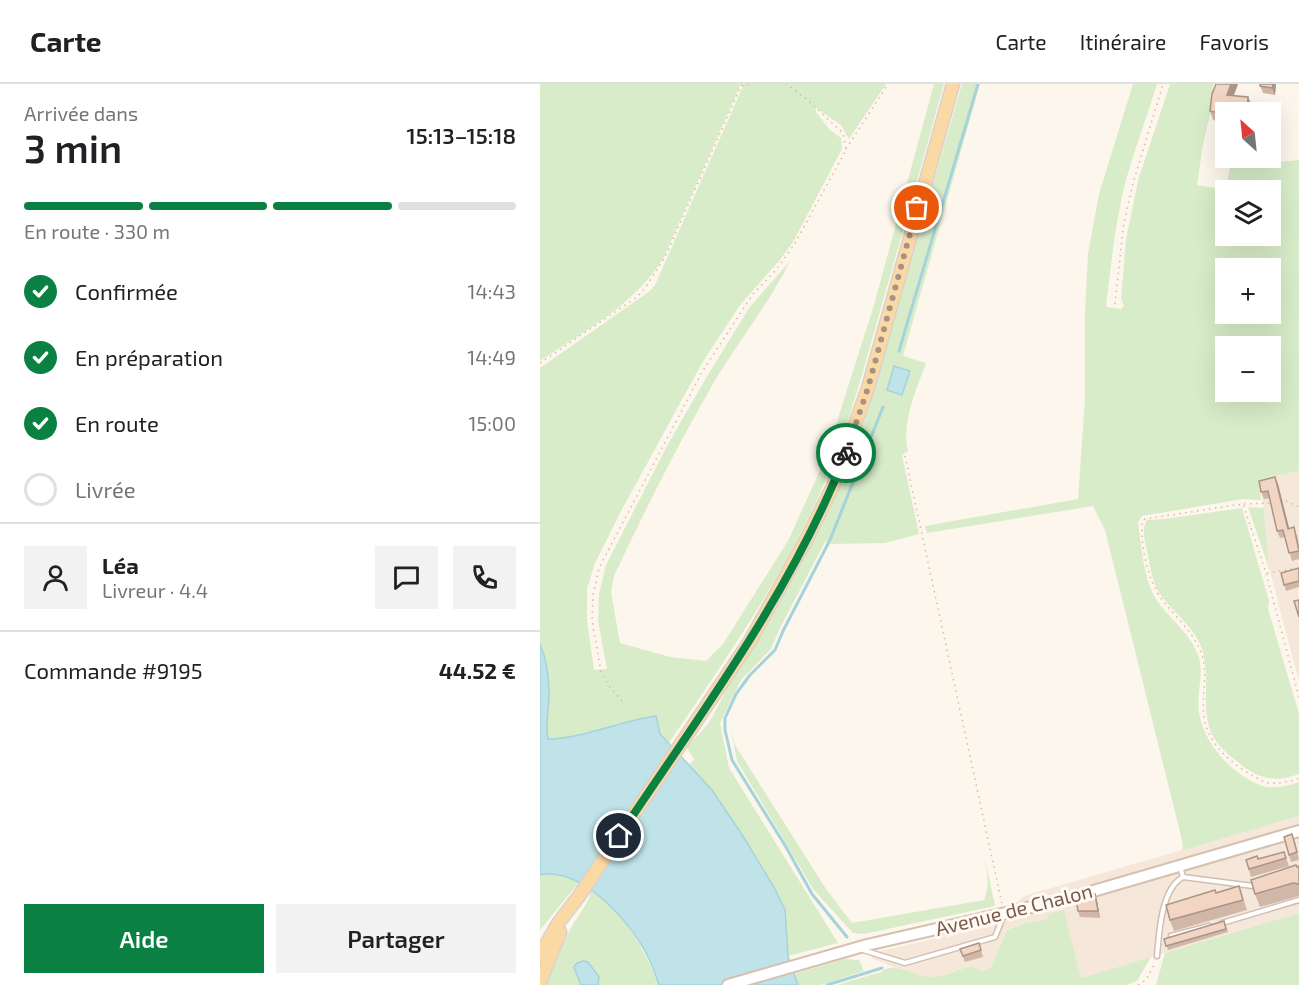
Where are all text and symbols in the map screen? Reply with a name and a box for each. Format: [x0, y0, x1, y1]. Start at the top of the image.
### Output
text: Carte [30, 24, 102, 58]
text: Carte [995, 29, 1047, 54]
text: Itinéraire [1080, 29, 1166, 54]
text: Favoris [1199, 29, 1269, 54]
text: Arrivée dans [24, 101, 138, 125]
north arrow [1215, 102, 1281, 168]
map controls [1215, 102, 1281, 402]
text: 15:13–15:18 [406, 122, 516, 148]
text: 3 min [24, 124, 122, 171]
button: layers [1215, 180, 1281, 246]
pin [891, 182, 942, 233]
icon: bag [900, 191, 933, 224]
text: En route · 330 m [24, 219, 170, 243]
button: + [1215, 258, 1281, 324]
icon: check [24, 275, 57, 308]
text: Confirmée [75, 278, 178, 304]
text: 14:43 [468, 279, 516, 303]
button: − [1215, 336, 1281, 402]
icon: check [24, 341, 57, 374]
text: En préparation [75, 344, 223, 370]
text: 14:49 [467, 345, 516, 369]
icon: check [24, 407, 57, 440]
text: En route [75, 410, 159, 436]
text: 15:00 [468, 411, 516, 435]
courier [816, 423, 876, 483]
icon: bike [830, 437, 863, 470]
text: Livrée [75, 476, 136, 502]
button: person [24, 546, 87, 609]
button: chat [375, 546, 438, 609]
button: phone [453, 546, 516, 609]
text: Léa [102, 552, 139, 578]
text: Livreur · 4.4 [102, 578, 208, 602]
text: Commande #9195 [24, 657, 203, 683]
text: 44.52 € [439, 657, 516, 683]
pin [593, 810, 644, 861]
icon: home [602, 819, 635, 852]
street label: Avenue de Chalon [933, 878, 1095, 940]
button: Aide [24, 904, 264, 973]
button: Partager [276, 904, 516, 973]

